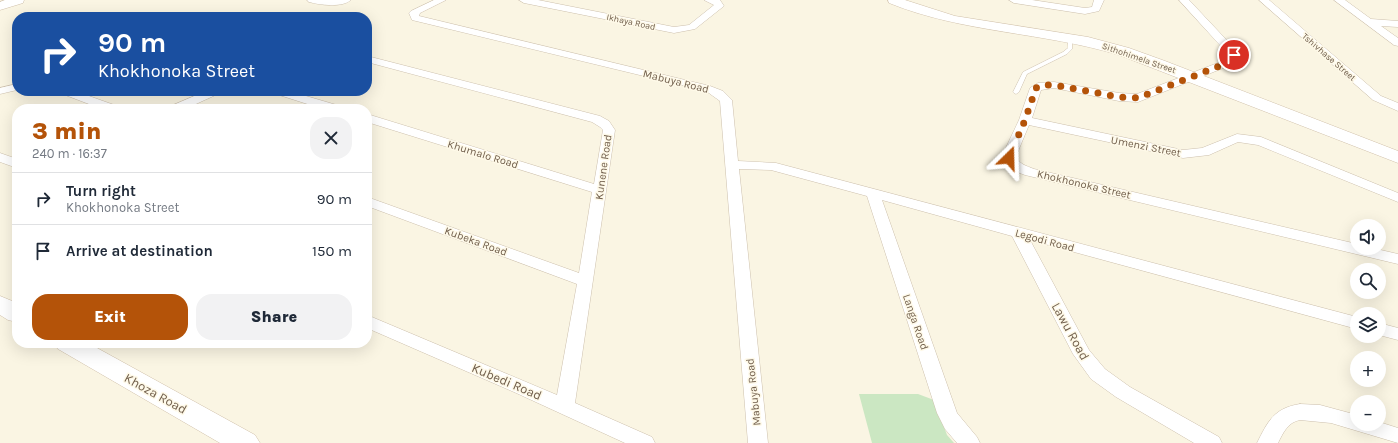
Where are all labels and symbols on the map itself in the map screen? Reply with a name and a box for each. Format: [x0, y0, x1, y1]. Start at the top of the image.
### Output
street label: Ikhaya Road [606, 12, 656, 32]
street label: Tshivhase Street [1300, 31, 1358, 83]
pin [1217, 38, 1251, 72]
street label: Sithohimela Street [1101, 41, 1178, 76]
street label: Mabuya Road [641, 67, 710, 96]
street label: Umenzi Street [1110, 133, 1182, 160]
street label: Kunene Road [592, 134, 615, 201]
position arrow [988, 137, 1030, 179]
street label: Khumalo Road [446, 138, 520, 171]
street label: Khokhonoka Street [1036, 167, 1132, 202]
street label: Kubeka Road [443, 224, 509, 259]
street label: Legodi Road [1014, 226, 1076, 255]
street label: Langa Road [900, 293, 931, 352]
street label: Lawu Road [1049, 300, 1093, 363]
street label: Mabuya Road [743, 358, 763, 426]
street label: Kubedi Road [469, 360, 544, 403]
street label: Khoza Road [122, 370, 190, 417]

